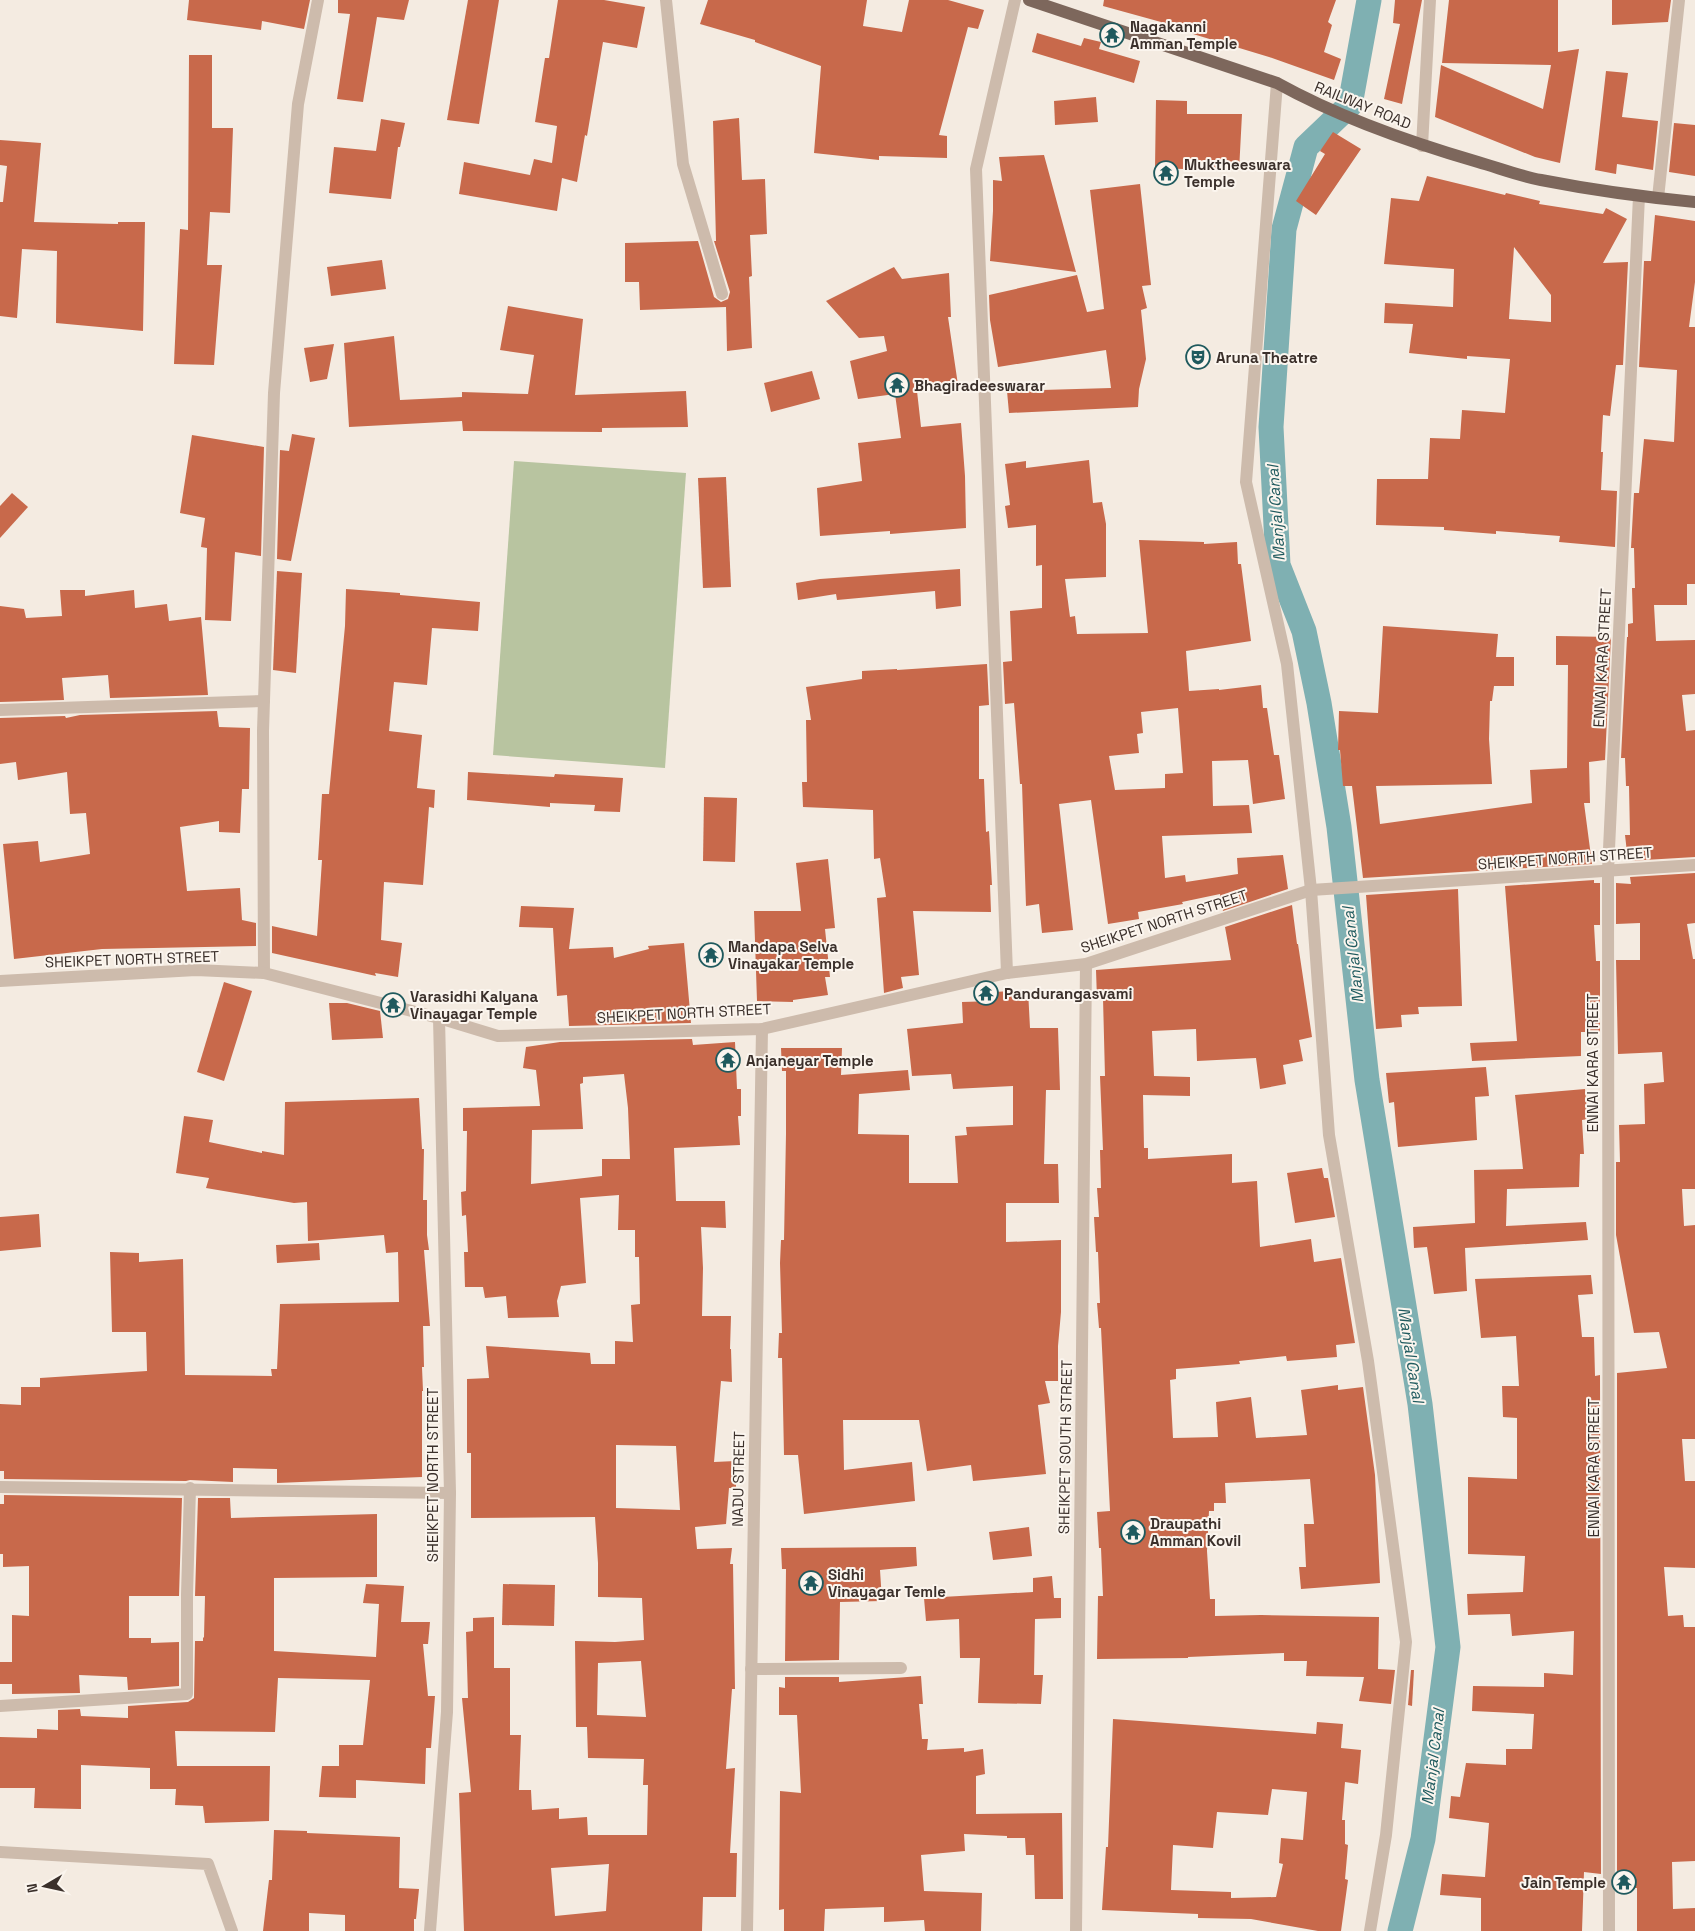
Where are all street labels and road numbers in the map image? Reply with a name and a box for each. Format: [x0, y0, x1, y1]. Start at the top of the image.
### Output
street label: RAILWAY ROAD [1312, 77, 1414, 133]
street label: ENNAI KARA STREET [1589, 588, 1615, 728]
street label: SHEIKPET NORTH STREET [1477, 842, 1653, 874]
street label: SHEIKPET NORTH STREET [1078, 885, 1250, 957]
street label: SHEIKPET NORTH STREET [44, 946, 220, 972]
street label: ENNAI KARA STREET [1583, 993, 1602, 1133]
street label: SHEIKPET NORTH STREET [596, 999, 772, 1027]
street label: SHEIKPET SOUTH STREET [1054, 1359, 1076, 1534]
street label: SHEIKPET NORTH STREET [423, 1388, 442, 1562]
street label: ENNAI KARA STREET [1584, 1398, 1603, 1538]
street label: NADU STREET [728, 1431, 748, 1527]

